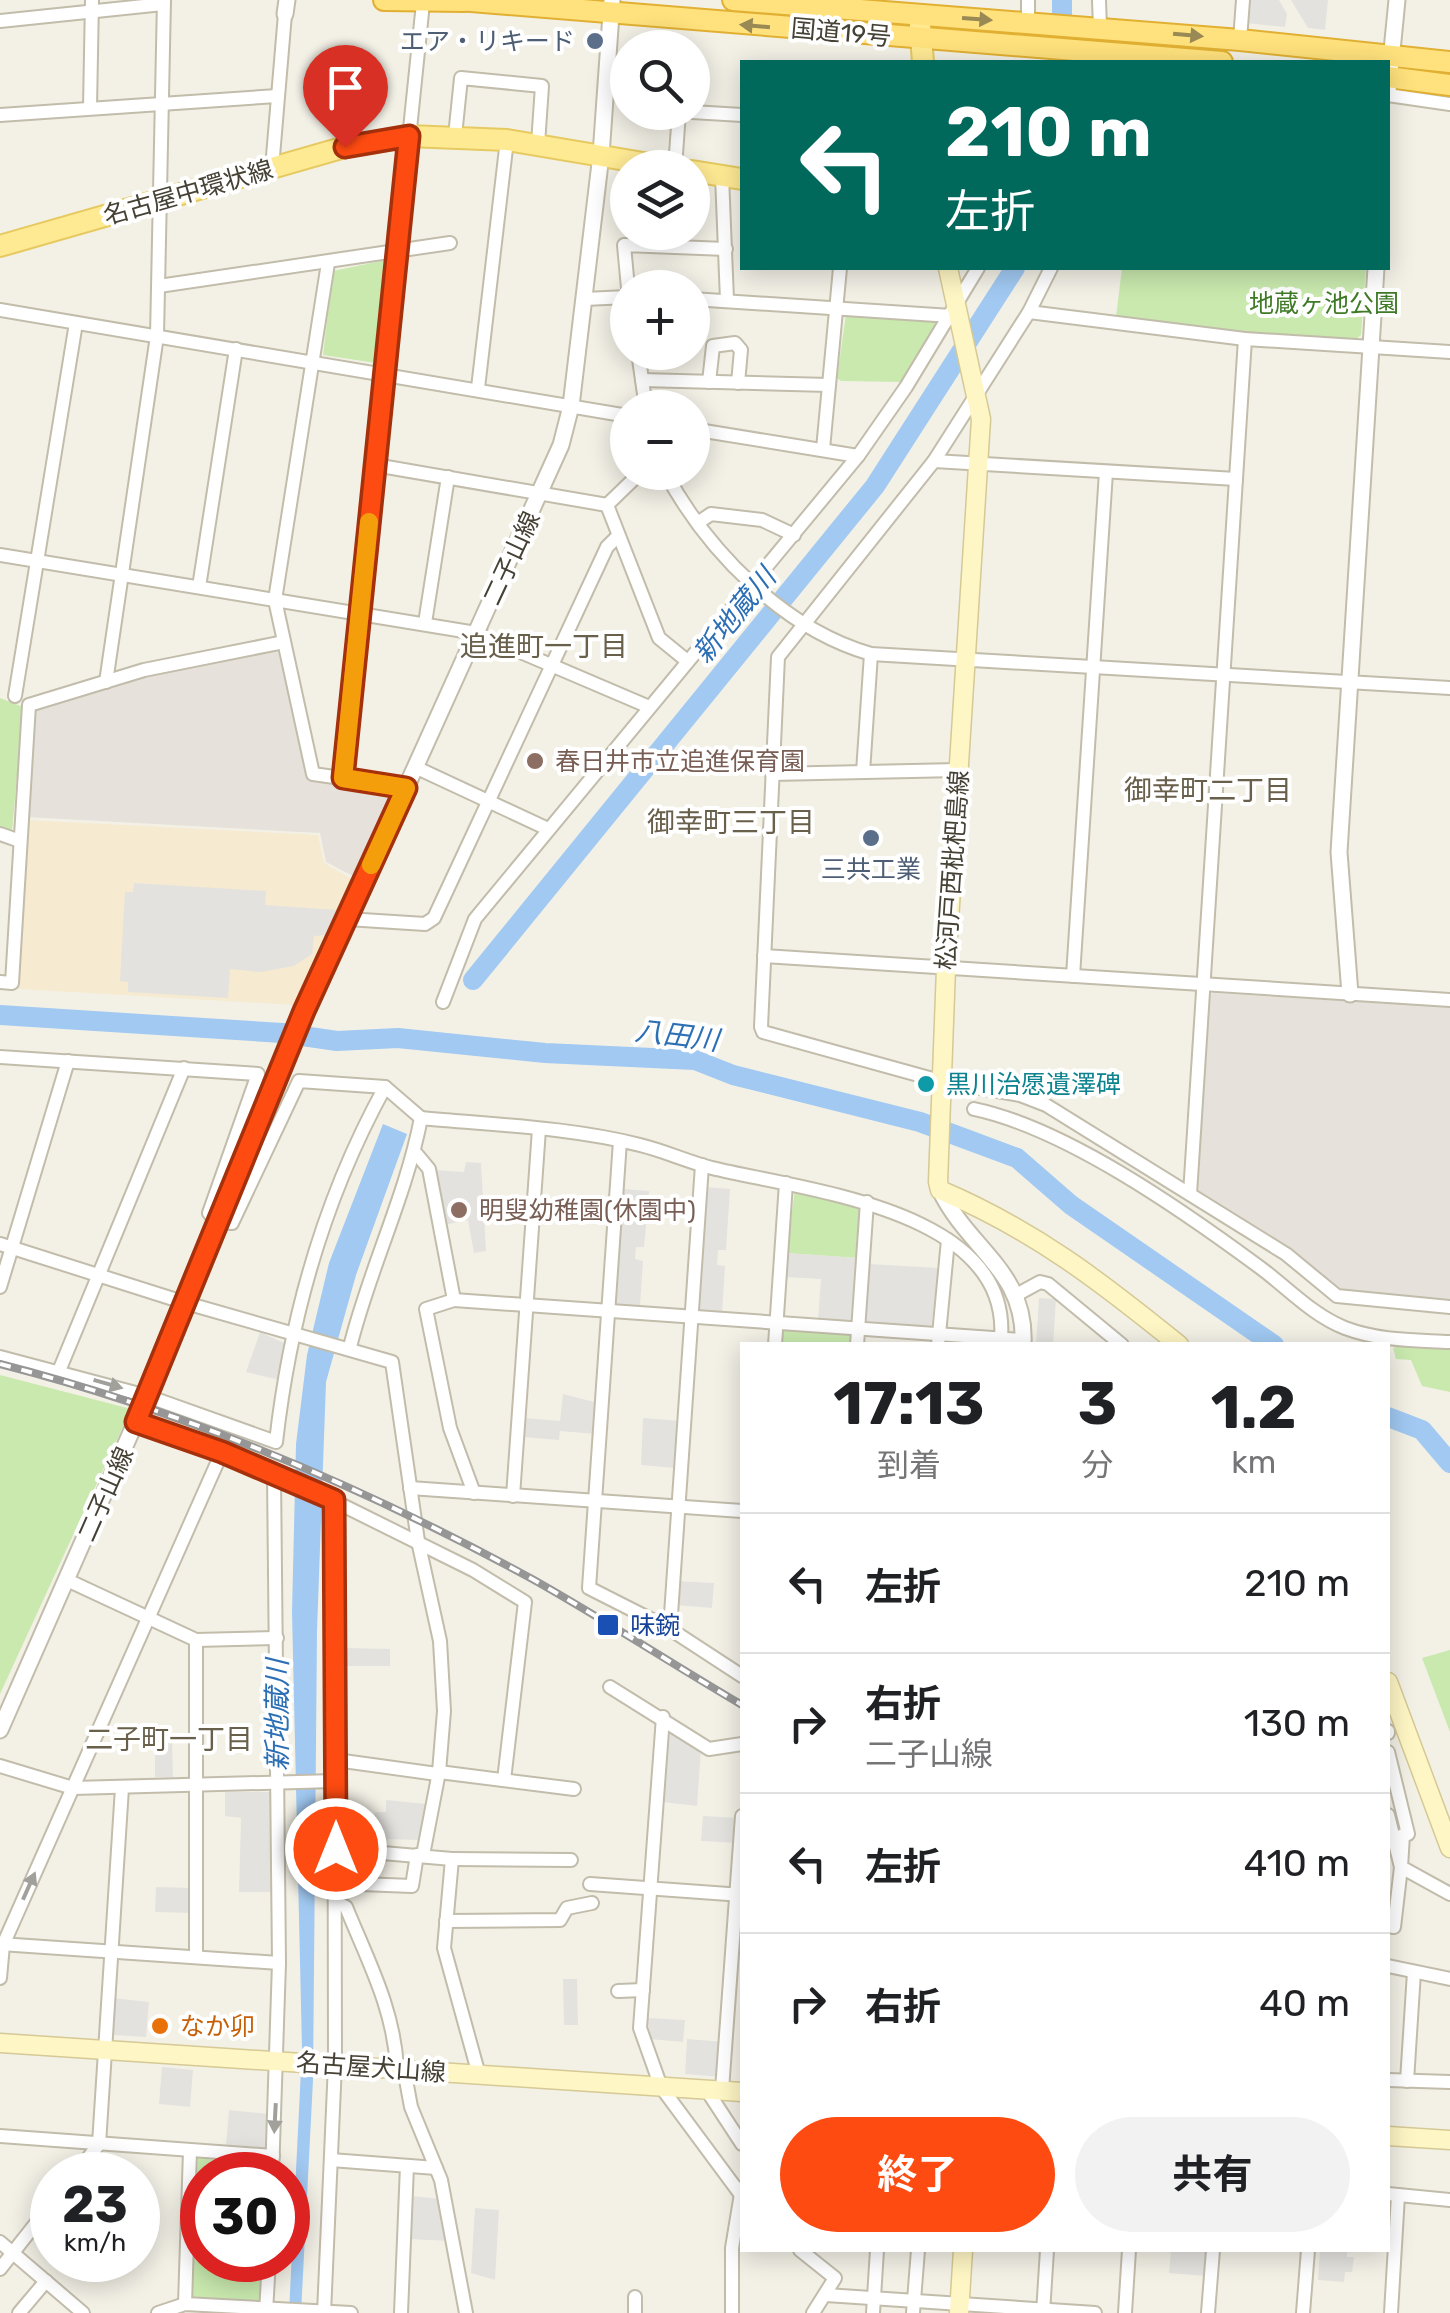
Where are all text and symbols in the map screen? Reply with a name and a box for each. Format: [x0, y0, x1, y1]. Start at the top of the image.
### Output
one-way arrow [962, 11, 994, 27]
street label: 国道19号 [790, 14, 892, 51]
one-way arrow [738, 17, 770, 33]
place label: エア・リキード [400, 27, 575, 56]
one-way arrow [1172, 28, 1204, 44]
marker: エア・リキード [584, 30, 606, 52]
map controls [610, 30, 710, 490]
button: search [610, 30, 710, 130]
pin [303, 45, 388, 148]
icon: arrive [318, 60, 373, 115]
text: 210 m [945, 91, 1152, 174]
icon: left [780, 100, 910, 230]
button: layers [610, 150, 710, 250]
street label: 名古屋中環状線 [100, 154, 276, 231]
text: 左折 [945, 185, 1035, 238]
button: + [610, 270, 710, 370]
park label: 地蔵ヶ池公園 [1249, 289, 1399, 318]
button: − [610, 390, 710, 490]
street label: 二子山線 [477, 507, 546, 610]
water label: 新地蔵川 [686, 559, 784, 669]
district label: 追進町一丁目 [460, 630, 628, 663]
place label: 春日井市立追進保育園 [555, 747, 805, 776]
marker: 春日井市立追進保育園 [524, 750, 546, 772]
street label: 松河戸西枇杷島線 [931, 769, 974, 971]
district label: 御幸町二丁目 [1124, 774, 1292, 807]
district label: 御幸町三丁目 [647, 806, 815, 839]
marker: 三共工業 [860, 827, 882, 849]
place label: 三共工業 [821, 855, 921, 884]
water label: 八田川 [633, 1014, 724, 1057]
place label: 黒川治愿遺澤碑 [946, 1070, 1121, 1099]
marker: 黒川治愿遺澤碑 [915, 1073, 937, 1095]
place label: 明叟幼稚園(休園中) [479, 1196, 696, 1225]
marker: 明叟幼稚園(休園中) [448, 1199, 470, 1221]
text: 17:13 [833, 1368, 984, 1439]
text: 3 [1078, 1368, 1117, 1439]
text: 1.2 [1211, 1372, 1297, 1443]
one-way arrow [93, 1377, 124, 1393]
street label: 二子山線 [72, 1443, 139, 1546]
text: km [1231, 1443, 1276, 1481]
text: 到着 [877, 1446, 941, 1484]
text: 分 [1082, 1446, 1114, 1484]
icon: left [780, 1556, 835, 1611]
text: 210 m [1244, 1560, 1350, 1606]
text: 左折 [865, 1564, 941, 1610]
place label: 味鋺 [630, 1611, 680, 1640]
marker: 味鋺 [595, 1612, 621, 1638]
water label: 新地蔵川 [261, 1656, 294, 1771]
text: 右折 [865, 1681, 941, 1727]
icon: right [780, 1696, 835, 1751]
text: 130 m [1244, 1700, 1350, 1746]
district label: 二子町一丁目 [85, 1723, 253, 1756]
text: 二子山線 [865, 1735, 993, 1773]
position arrow [284, 1797, 388, 1901]
icon: left [780, 1836, 835, 1891]
text: 410 m [1244, 1840, 1350, 1886]
text: 左折 [865, 1844, 941, 1890]
one-way arrow [21, 1871, 37, 1901]
icon: right [780, 1976, 835, 2031]
text: 40 m [1259, 1980, 1350, 2026]
text: 右折 [865, 1984, 941, 2030]
place label: なか卯 [180, 2012, 255, 2041]
marker: なか卯 [149, 2015, 171, 2037]
street label: 名古屋犬山線 [295, 2048, 447, 2087]
one-way arrow [267, 2102, 283, 2134]
button: 終了 [780, 2117, 1055, 2232]
button: 共有 [1075, 2117, 1350, 2232]
speed limit sign: 30 [180, 2152, 310, 2282]
text: 23 [62, 2175, 128, 2235]
text: km/h [64, 2228, 126, 2257]

